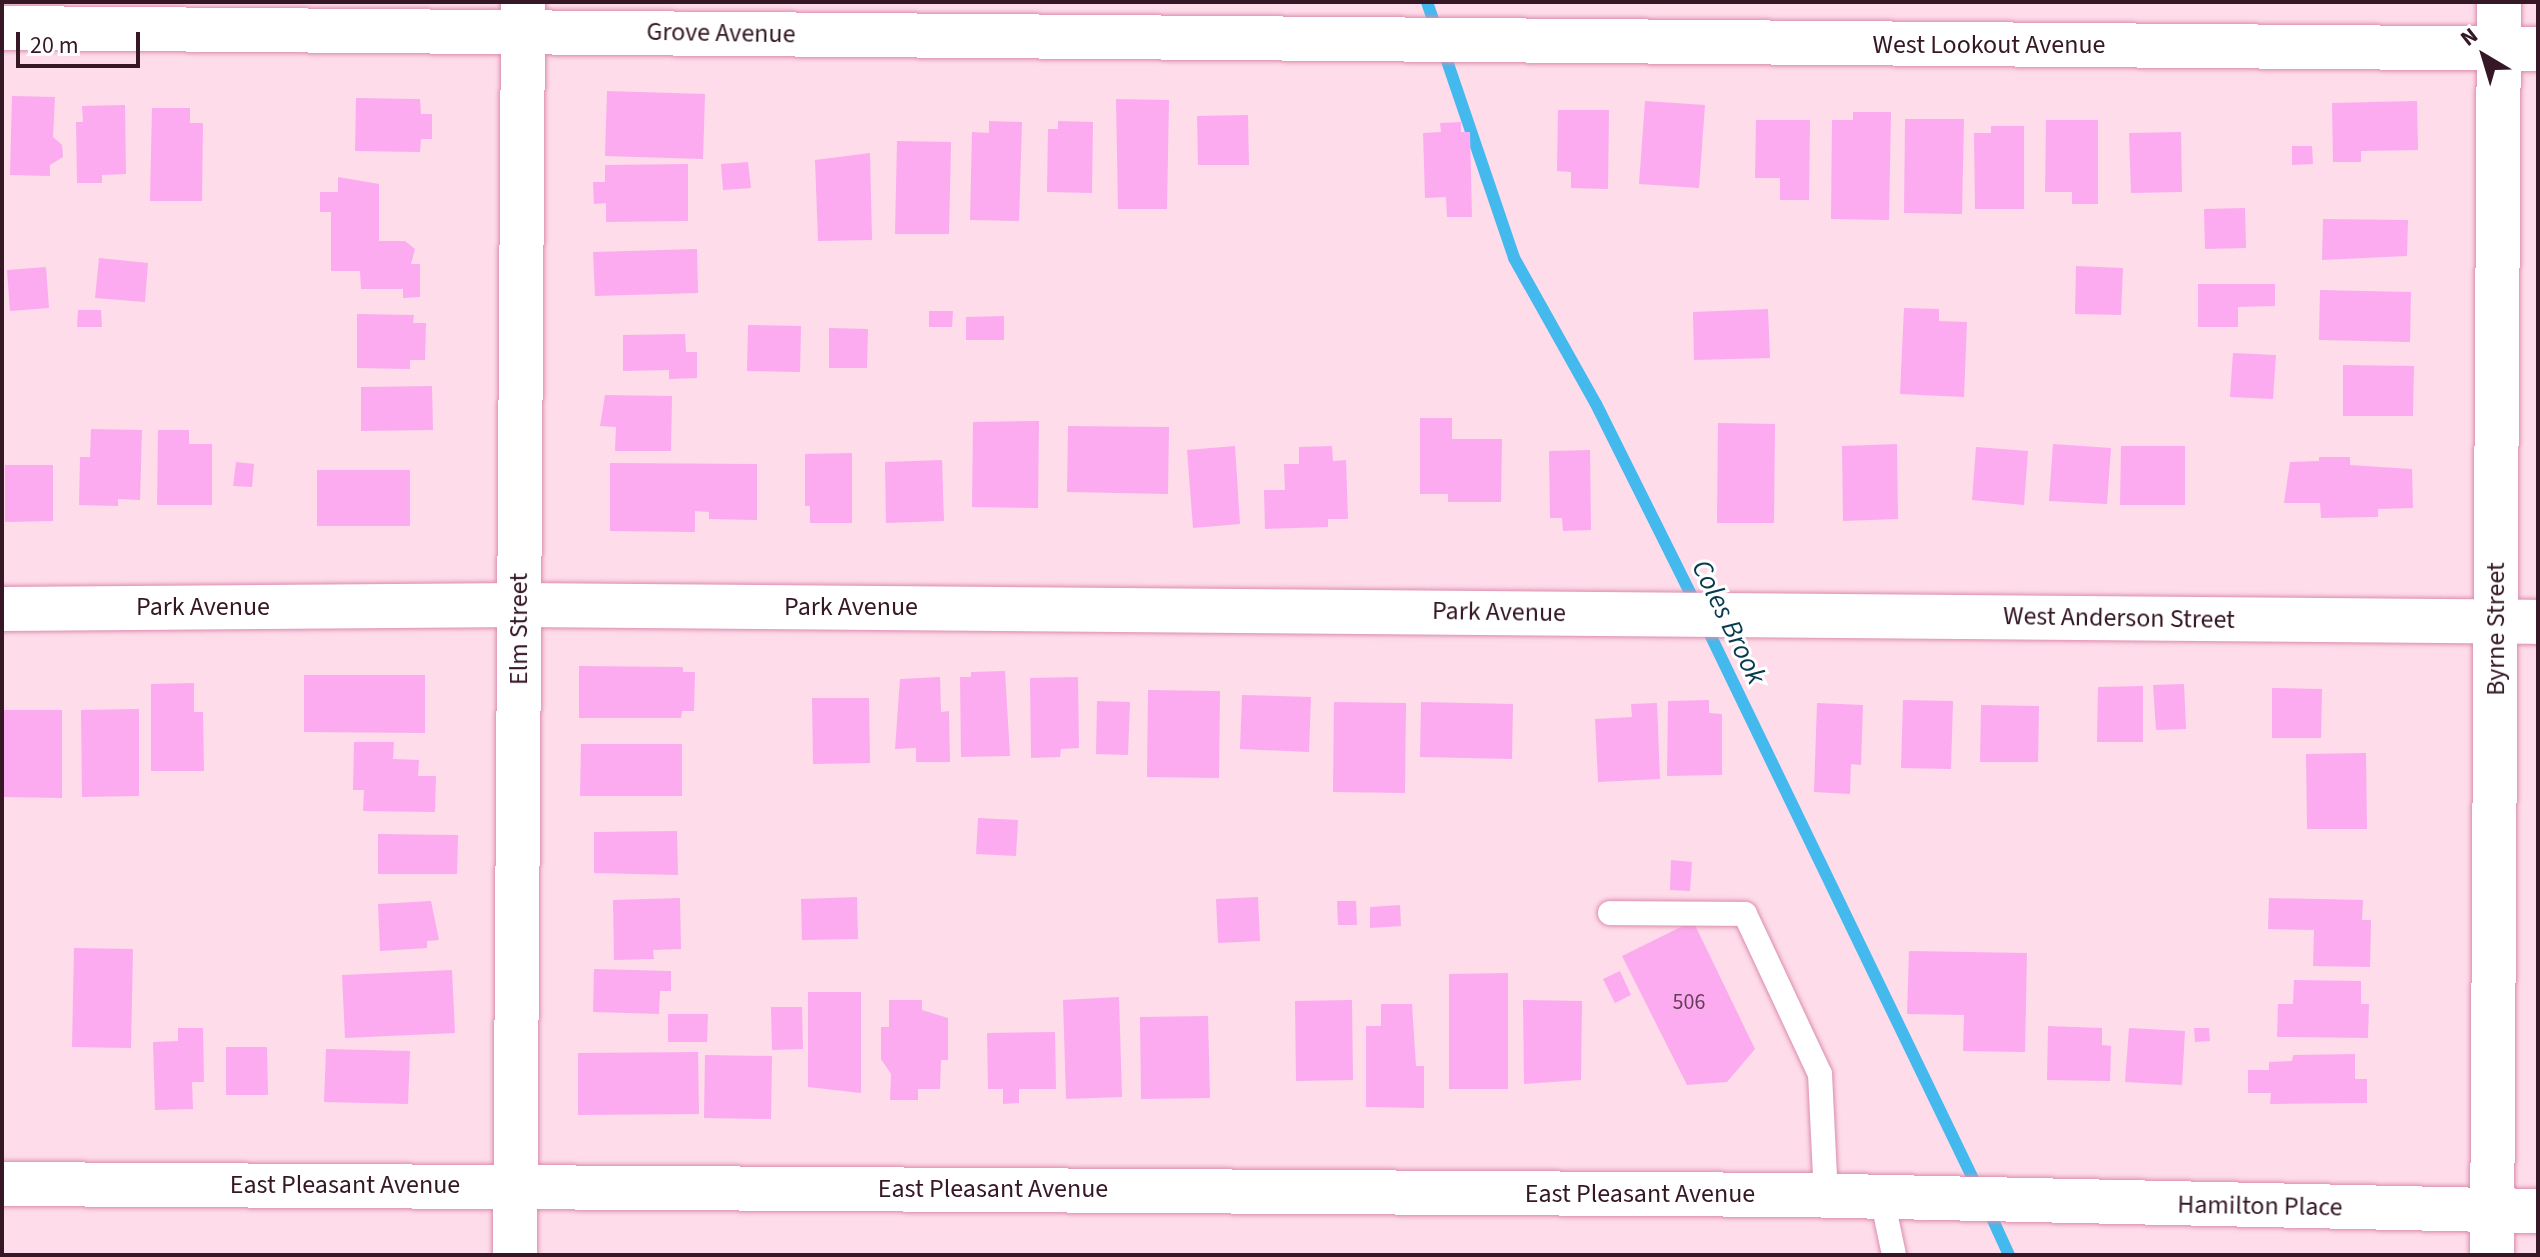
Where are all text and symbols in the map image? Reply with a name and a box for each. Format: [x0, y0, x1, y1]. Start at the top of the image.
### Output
scale bar [20, 16, 144, 66]
street label: Grove Avenue [646, 16, 796, 50]
north arrow [2444, 16, 2524, 96]
text: N [2454, 20, 2485, 54]
text: 20 m [30, 28, 79, 63]
street label: West Lookout Avenue [1873, 29, 2105, 61]
water label: Coles Brook [1684, 554, 1774, 690]
street label: Byrne Street [2480, 562, 2512, 696]
street label: Elm Street [503, 573, 535, 685]
street label: Park Avenue [136, 591, 270, 623]
street label: Park Avenue [784, 591, 918, 623]
street label: Park Avenue [1432, 595, 1566, 629]
street label: West Anderson Street [2003, 600, 2235, 636]
house number: 506 [1673, 990, 1705, 1016]
street label: East Pleasant Avenue [230, 1169, 460, 1201]
street label: East Pleasant Avenue [878, 1173, 1108, 1205]
street label: East Pleasant Avenue [1525, 1178, 1755, 1210]
street label: Hamilton Place [2177, 1189, 2343, 1223]

